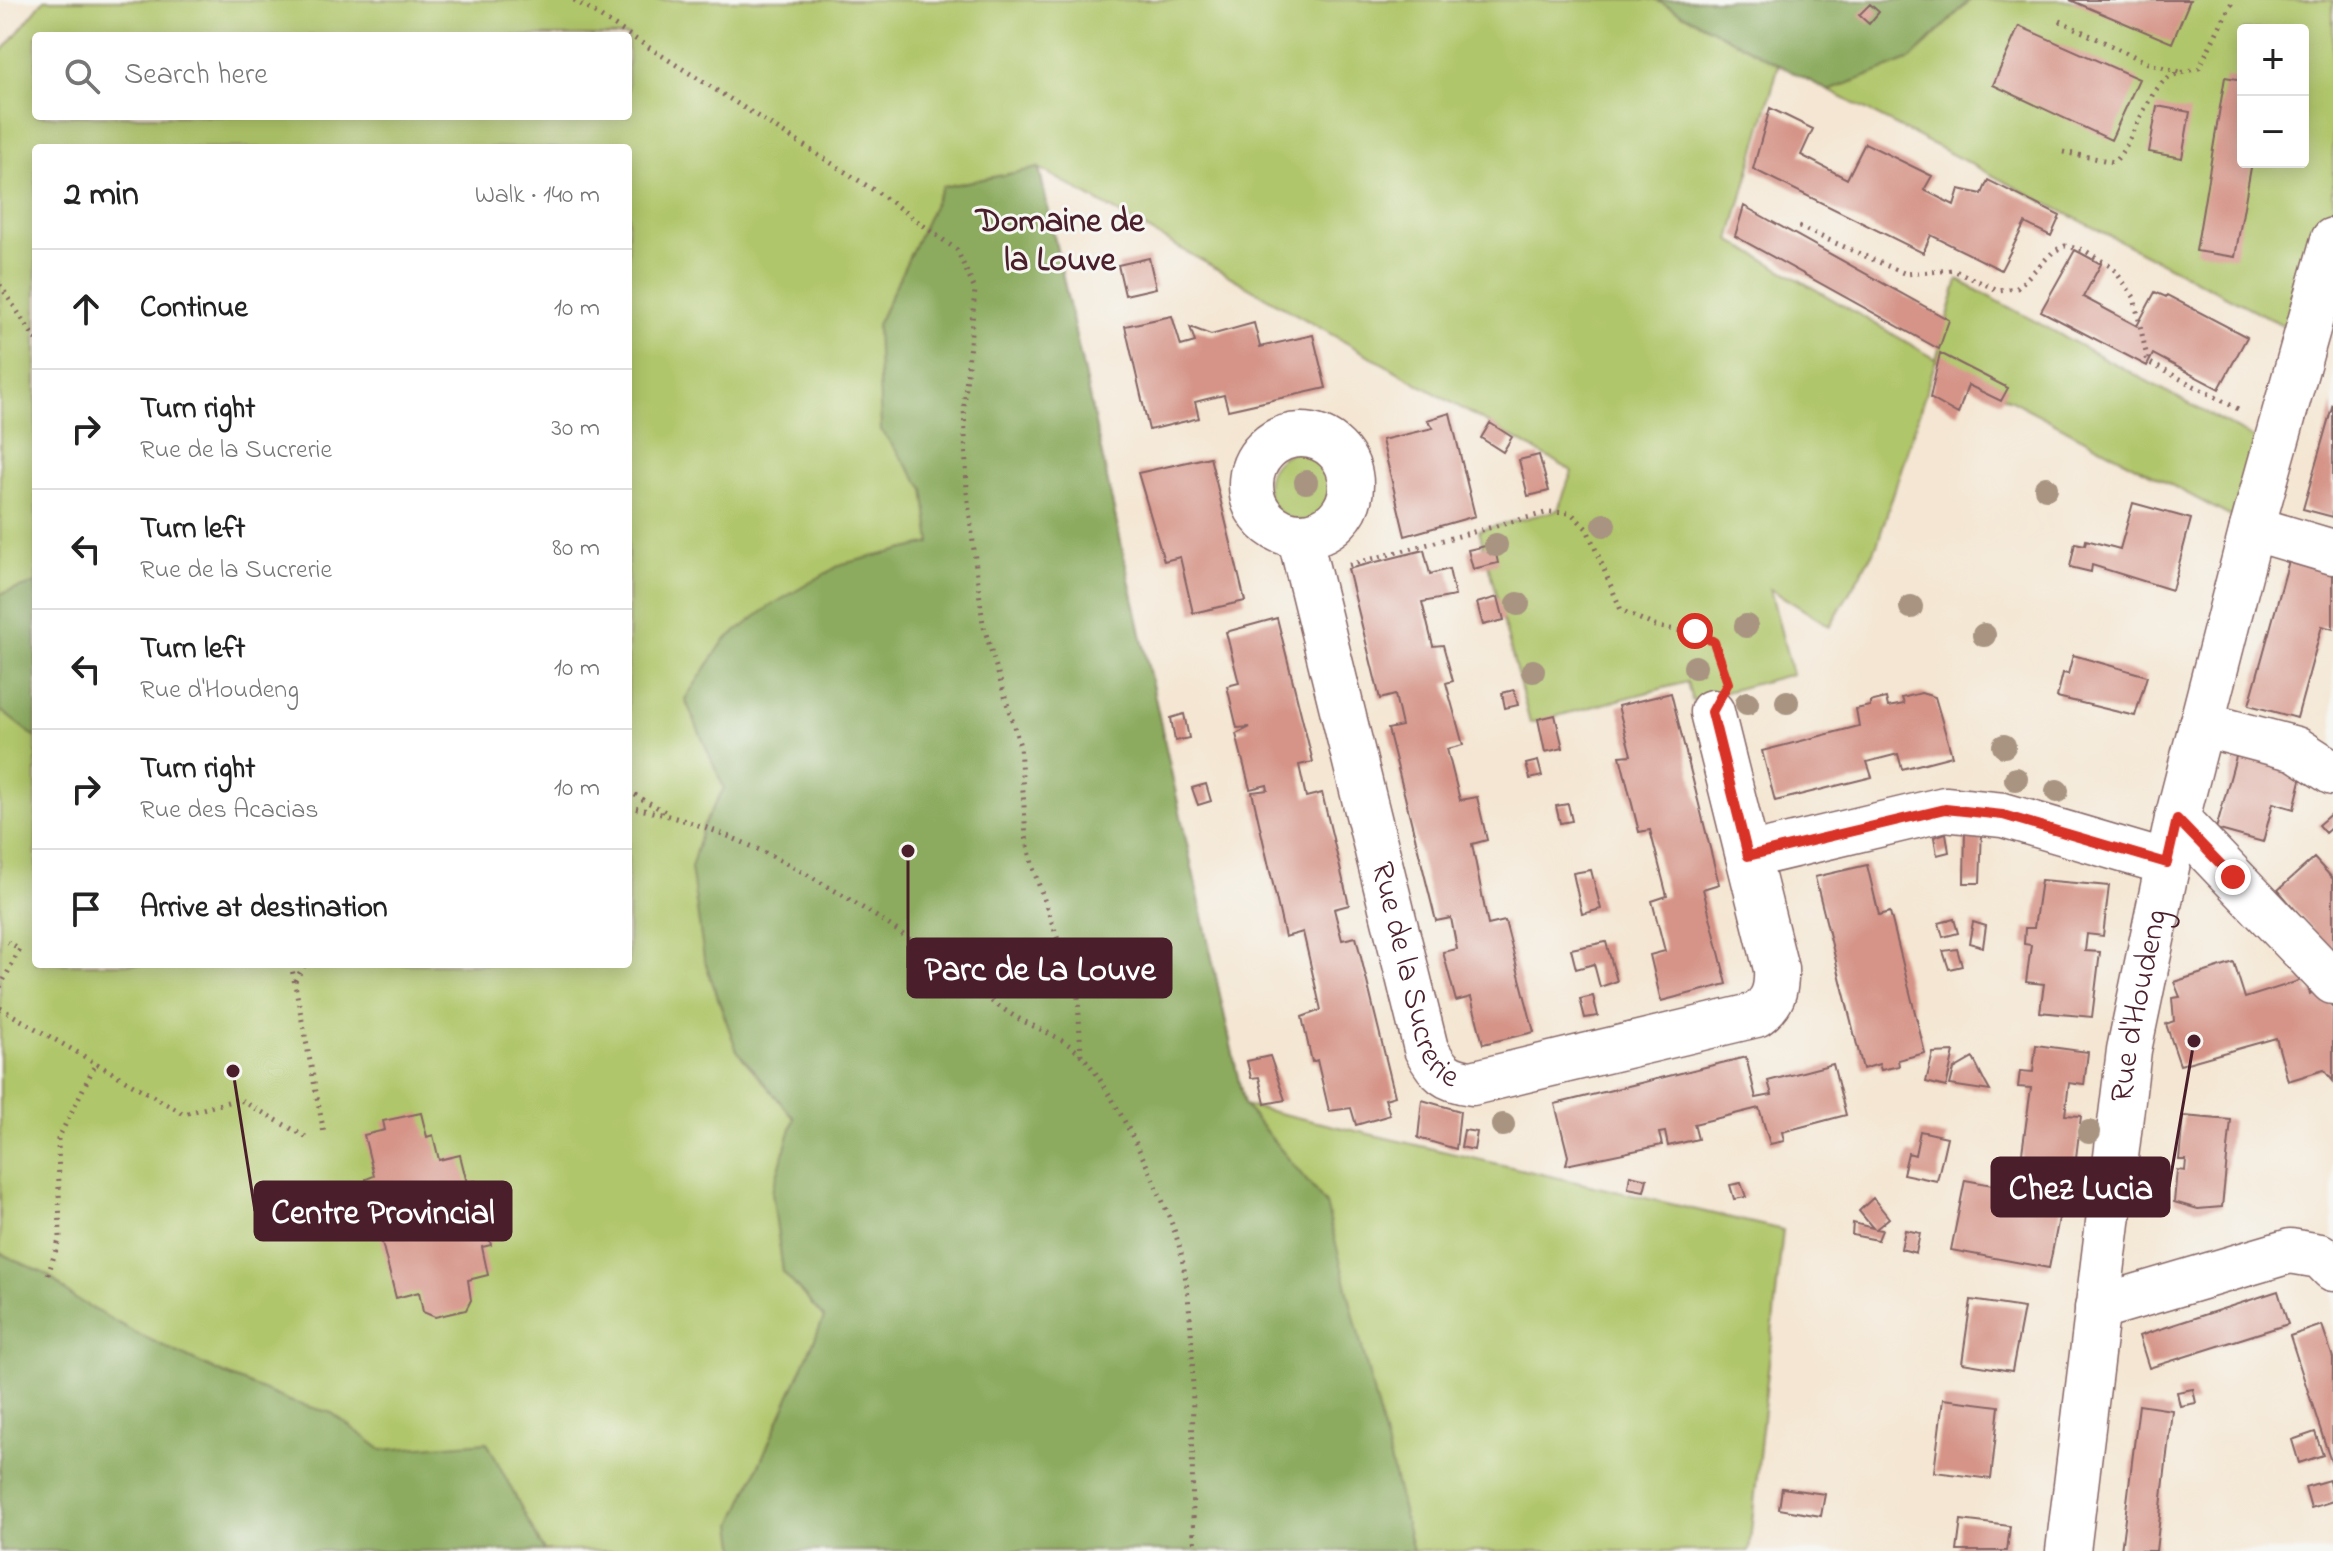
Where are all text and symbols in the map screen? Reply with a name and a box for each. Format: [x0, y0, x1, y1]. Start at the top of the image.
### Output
map controls [2237, 24, 2309, 168]
button: + [2237, 24, 2309, 96]
search box [32, 32, 632, 120]
icon: search [60, 54, 104, 98]
text: Search here [124, 54, 268, 98]
button: − [2237, 96, 2309, 168]
text: 2 min [64, 171, 139, 221]
text: Walk · 140 m [475, 177, 600, 215]
district label: Domaine de la Louve [974, 198, 1145, 287]
icon: ahead [64, 287, 108, 331]
text: Continue [140, 287, 248, 331]
text: 10 m [554, 290, 600, 328]
text: Turn right [140, 388, 255, 432]
icon: right [64, 407, 108, 451]
text: 30 m [551, 410, 600, 448]
text: Rue de la Sucrerie [140, 432, 332, 470]
text: Turn left [140, 508, 245, 552]
icon: left [64, 527, 108, 571]
text: 80 m [552, 530, 600, 568]
text: Rue de la Sucrerie [140, 552, 332, 590]
route start [1677, 613, 1713, 649]
text: Turn left [140, 628, 245, 672]
icon: left [64, 647, 108, 691]
text: 10 m [554, 650, 600, 688]
text: Rue d'Houdeng [140, 672, 299, 710]
text: Turn right [140, 748, 255, 792]
icon: right [64, 767, 108, 811]
text: 10 m [554, 770, 600, 808]
text: Rue des Acacias [140, 792, 318, 830]
street label: Rue de la Sucrerie [1357, 857, 1467, 1102]
route end [2215, 859, 2251, 895]
icon: arrive [64, 887, 108, 931]
text: Arrive at destination [140, 887, 388, 931]
street label: Rue d'Houdeng [2099, 905, 2181, 1105]
callout: Parc de La Louve [908, 939, 1171, 997]
text: Parc de La Louve [924, 947, 1156, 997]
callout: Chez Lucia [1992, 1158, 2169, 1216]
text: Chez Lucia [2009, 1166, 2153, 1216]
callout: Centre Provincial [255, 1182, 511, 1240]
text: Centre Provincial [271, 1190, 495, 1240]

